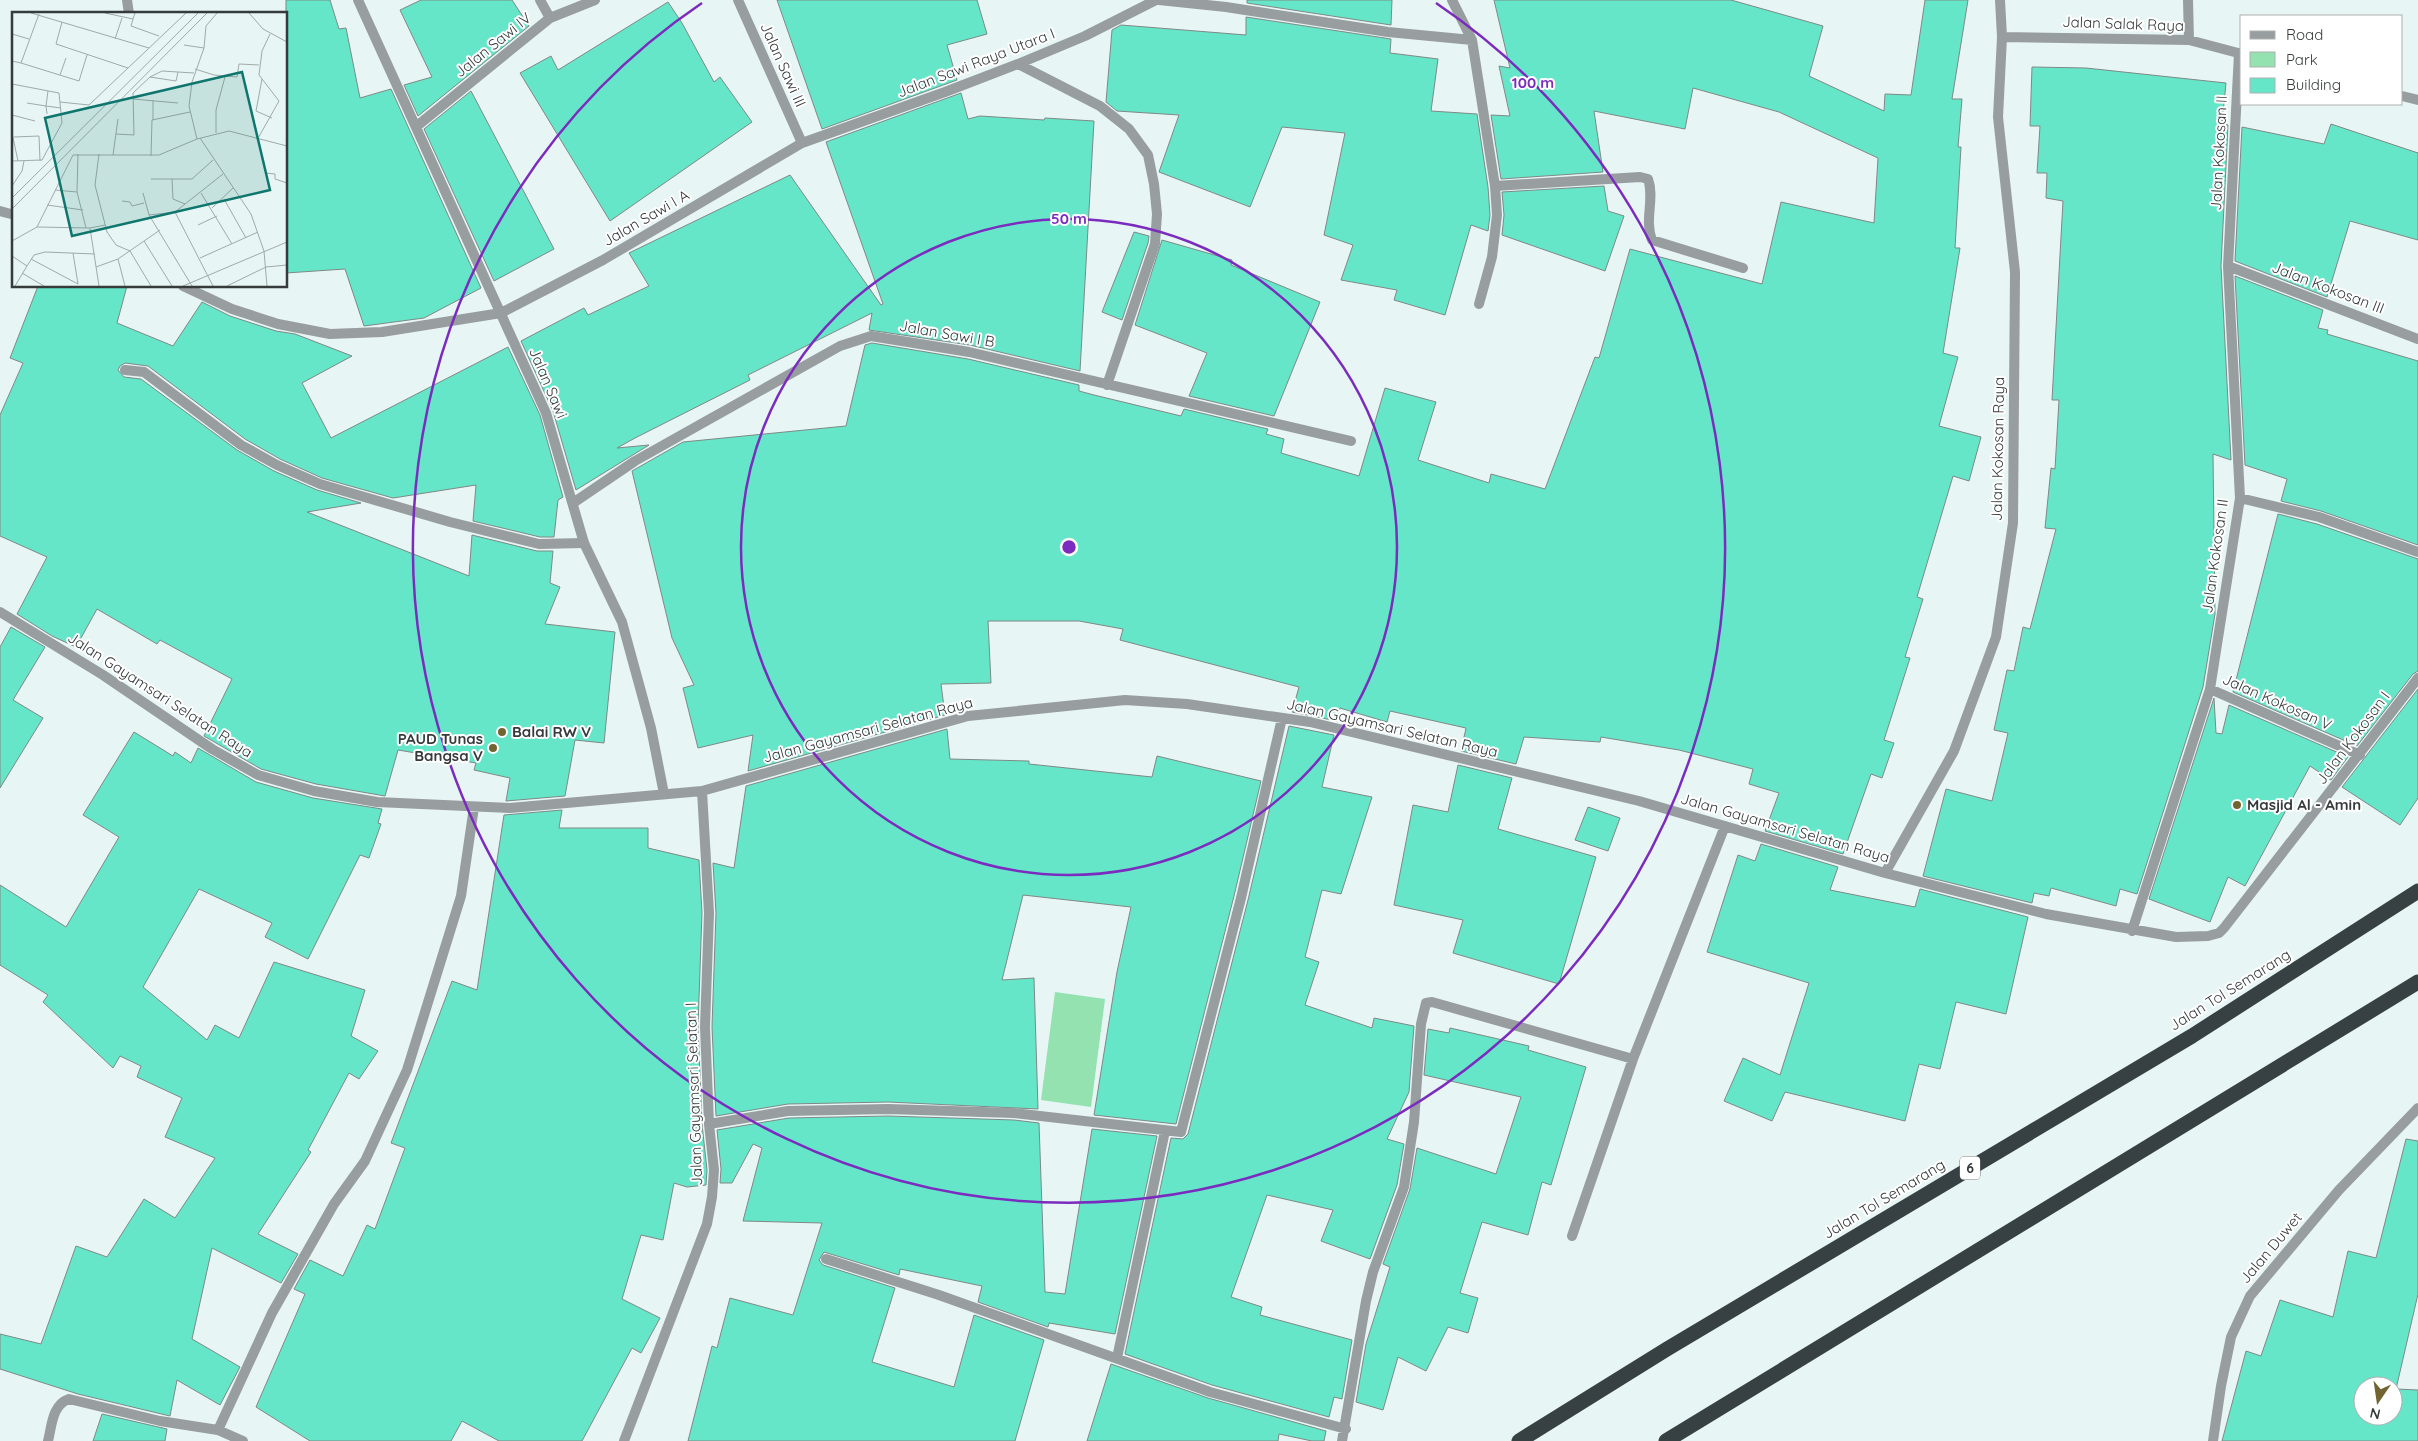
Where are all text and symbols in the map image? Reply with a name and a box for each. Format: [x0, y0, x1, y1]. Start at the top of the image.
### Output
street label: Jalan Sawi IV [451, 8, 535, 81]
inset map [12, 12, 288, 288]
street label: Jalan Salak Raya [2062, 12, 2184, 35]
legend [2240, 15, 2403, 105]
street label: Jalan Sawi III [756, 20, 810, 110]
street label: Jalan Sawi Raya Utara I [894, 24, 1057, 101]
text: Road [2286, 25, 2323, 44]
text: Park [2286, 50, 2318, 69]
text: 100 m [1512, 73, 1554, 92]
text: Building [2286, 75, 2341, 94]
street label: Jalan Kokosan II [2206, 95, 2231, 211]
street label: Jalan Sawi I A [599, 185, 693, 250]
text: 50 m [1051, 209, 1087, 228]
street label: Jalan Kokosan III [2269, 257, 2387, 318]
street label: Jalan Sawi I B [898, 316, 997, 351]
street label: Jalan Sawi [525, 345, 572, 421]
street label: Jalan Kokosan Raya [1987, 377, 2008, 521]
street label: Jalan Kokosan II [2197, 498, 2232, 614]
centre of rings [1060, 538, 1078, 556]
street label: Jalan Gayamsari Selatan Raya [64, 628, 256, 762]
street label: Jalan Kokosan V [2220, 669, 2335, 734]
street label: Jalan Kokosan I [2312, 688, 2394, 788]
street label: Jalan Gayamsari Selatan Raya [761, 692, 975, 767]
street label: Jalan Gayamsari Selatan Raya [1284, 694, 1500, 761]
place label: Balai RW V [512, 722, 591, 741]
marker: Balai RW V [496, 726, 508, 738]
place label: PAUD Tunas Bangsa V [398, 729, 483, 765]
marker: PAUD Tunas Bangsa V [487, 742, 499, 754]
street label: Jalan Gayamsari Selatan Raya [1678, 789, 1892, 866]
place label: Masjid Al - Amin [2247, 795, 2361, 814]
marker: Masjid Al - Amin [2231, 799, 2243, 811]
street label: Jalan Tol Semarang [2166, 945, 2294, 1035]
street label: Jalan Gayamsari Selatan I [681, 1002, 706, 1186]
street label: Jalan Tol Semarang [1819, 1155, 1948, 1243]
road number: 6 [1960, 1156, 1980, 1180]
street label: Jalan Duwet [2235, 1208, 2306, 1287]
north arrow [2353, 1376, 2403, 1426]
text: N [2368, 1404, 2382, 1424]

